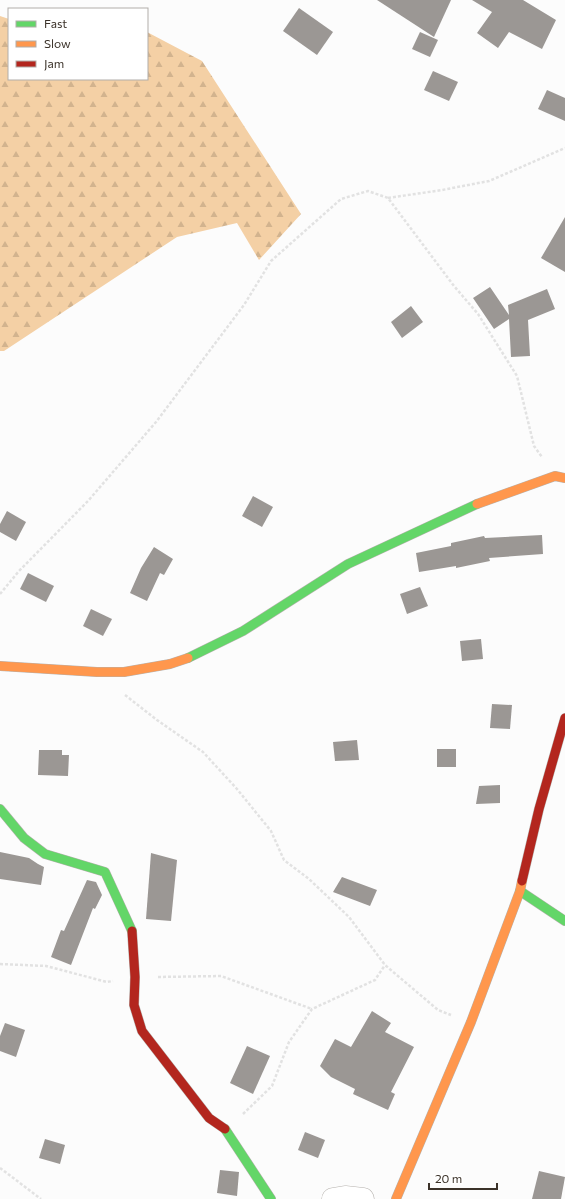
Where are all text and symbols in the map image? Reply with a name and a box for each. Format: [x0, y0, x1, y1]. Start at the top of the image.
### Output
legend [8, 8, 148, 80]
text: Fast [44, 16, 67, 30]
text: Slow [44, 36, 71, 50]
text: Jam [44, 56, 64, 71]
scale bar [429, 1165, 497, 1191]
text: 20 m [435, 1171, 462, 1185]

